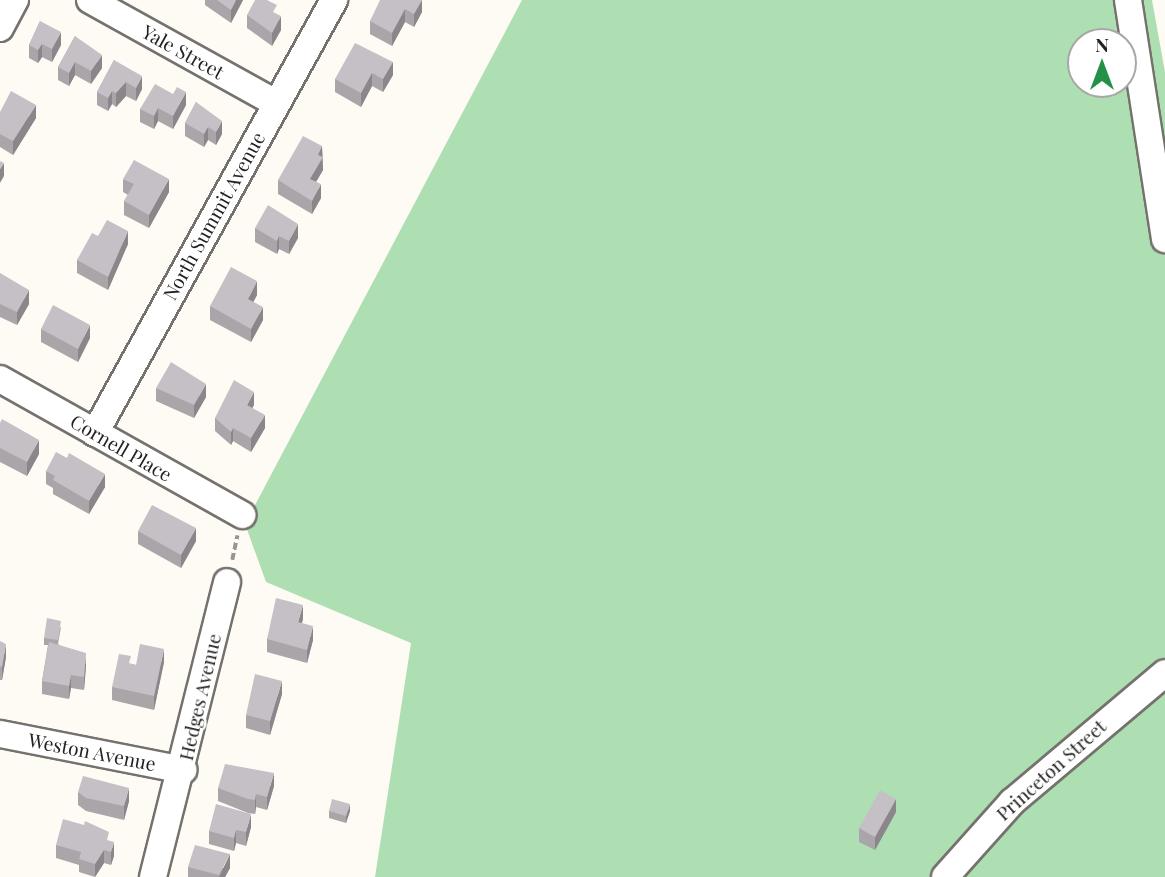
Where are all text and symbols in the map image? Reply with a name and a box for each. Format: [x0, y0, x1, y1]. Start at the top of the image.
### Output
street label: Yale Street [138, 20, 228, 84]
north arrow [1067, 28, 1137, 98]
text: N [1095, 31, 1109, 57]
street label: North Summit Avenue [158, 128, 270, 304]
street label: Cornell Place [66, 410, 176, 486]
street label: Hedges Avenue [174, 631, 226, 763]
street label: Princeton Street [992, 715, 1110, 825]
street label: Weston Avenue [26, 728, 158, 776]

